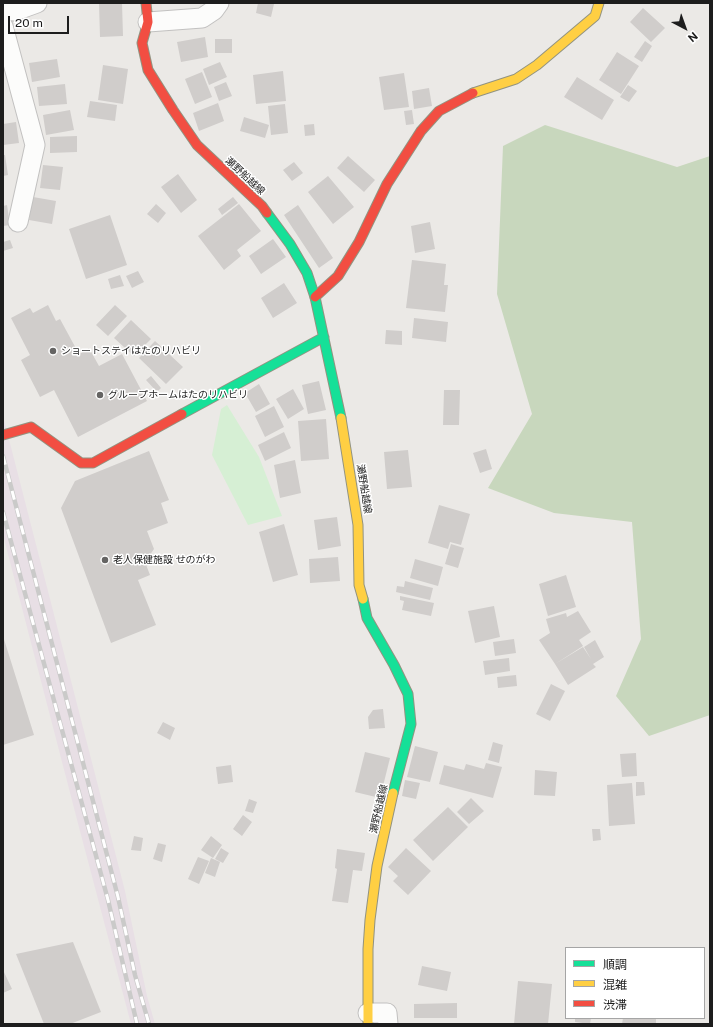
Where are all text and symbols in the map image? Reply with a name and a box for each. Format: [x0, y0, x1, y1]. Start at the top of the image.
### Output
scale bar [10, 8, 71, 34]
north arrow [665, 8, 705, 48]
text: 20 m [15, 16, 43, 30]
text: N [686, 30, 700, 44]
street label: 瀬野船越線 [223, 155, 267, 197]
place label: ショートステイはたのリハビリ [61, 345, 201, 357]
marker: ショートステイはたのリハビリ [48, 346, 58, 356]
place label: グループホームはたのリハビリ [108, 389, 248, 401]
marker: グループホームはたのリハビリ [95, 390, 105, 400]
street label: 瀬野船越線 [354, 463, 374, 515]
place label: 老人保健施設 せのがわ [113, 554, 215, 566]
marker: 老人保健施設 せのがわ [100, 555, 110, 565]
street label: 瀬野船越線 [368, 783, 390, 835]
legend [565, 947, 705, 1019]
text: 順調 [603, 958, 627, 972]
text: 混雑 [603, 978, 627, 992]
text: 渋滞 [603, 998, 627, 1012]

